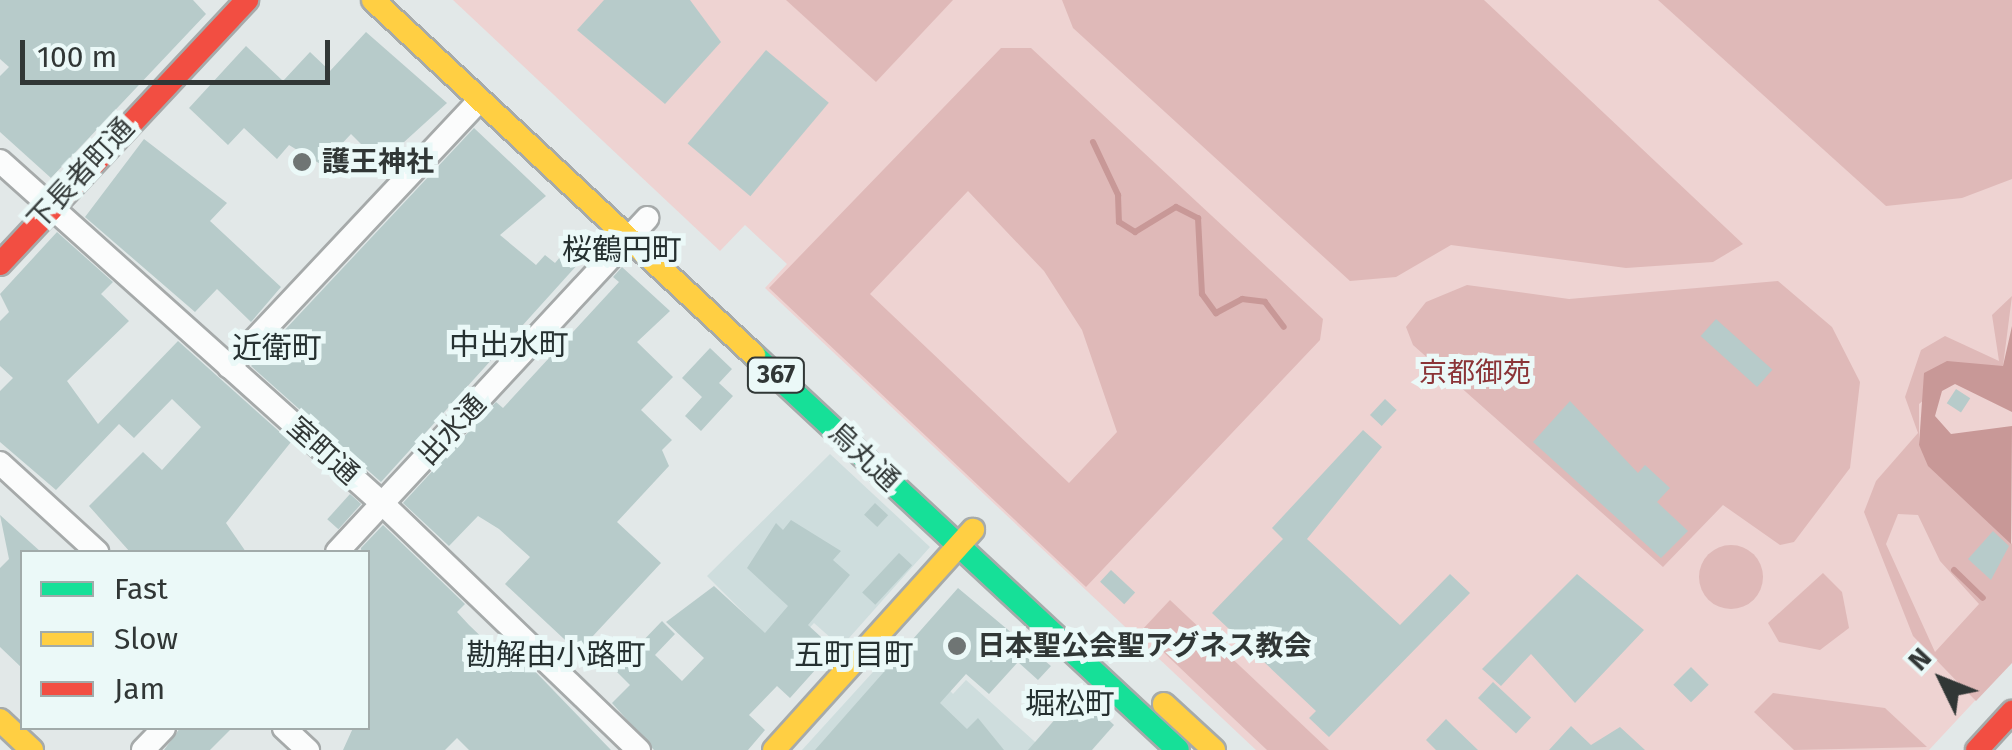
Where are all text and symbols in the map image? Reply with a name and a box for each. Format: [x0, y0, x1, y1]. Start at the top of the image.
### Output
scale bar [25, 20, 335, 82]
text: 100 m [37, 39, 117, 75]
street label: 下長者町通 [21, 111, 141, 237]
place label: 護王神社 [322, 145, 434, 179]
marker: 護王神社 [291, 151, 313, 173]
district label: 桜鶴円町 [562, 232, 682, 268]
district label: 中出水町 [449, 327, 569, 363]
district label: 近衛町 [232, 330, 322, 366]
road number: 367 [746, 355, 806, 395]
park label: 京都御苑 [1419, 356, 1531, 390]
street label: 出水通 [411, 388, 493, 472]
street label: 室町通 [281, 410, 365, 492]
street label: 烏丸通 [822, 416, 906, 498]
legend [20, 550, 370, 730]
text: Fast [114, 571, 168, 607]
text: Slow [114, 621, 178, 657]
place label: 日本聖公会聖アグネス教会 [977, 629, 1313, 663]
north arrow [1892, 630, 1992, 730]
marker: 日本聖公会聖アグネス教会 [946, 635, 968, 657]
district label: 勘解由小路町 [466, 637, 646, 673]
district label: 五町目町 [794, 637, 914, 673]
text: N [1901, 641, 1938, 677]
text: Jam [114, 671, 165, 707]
district label: 堀松町 [1025, 686, 1115, 722]

